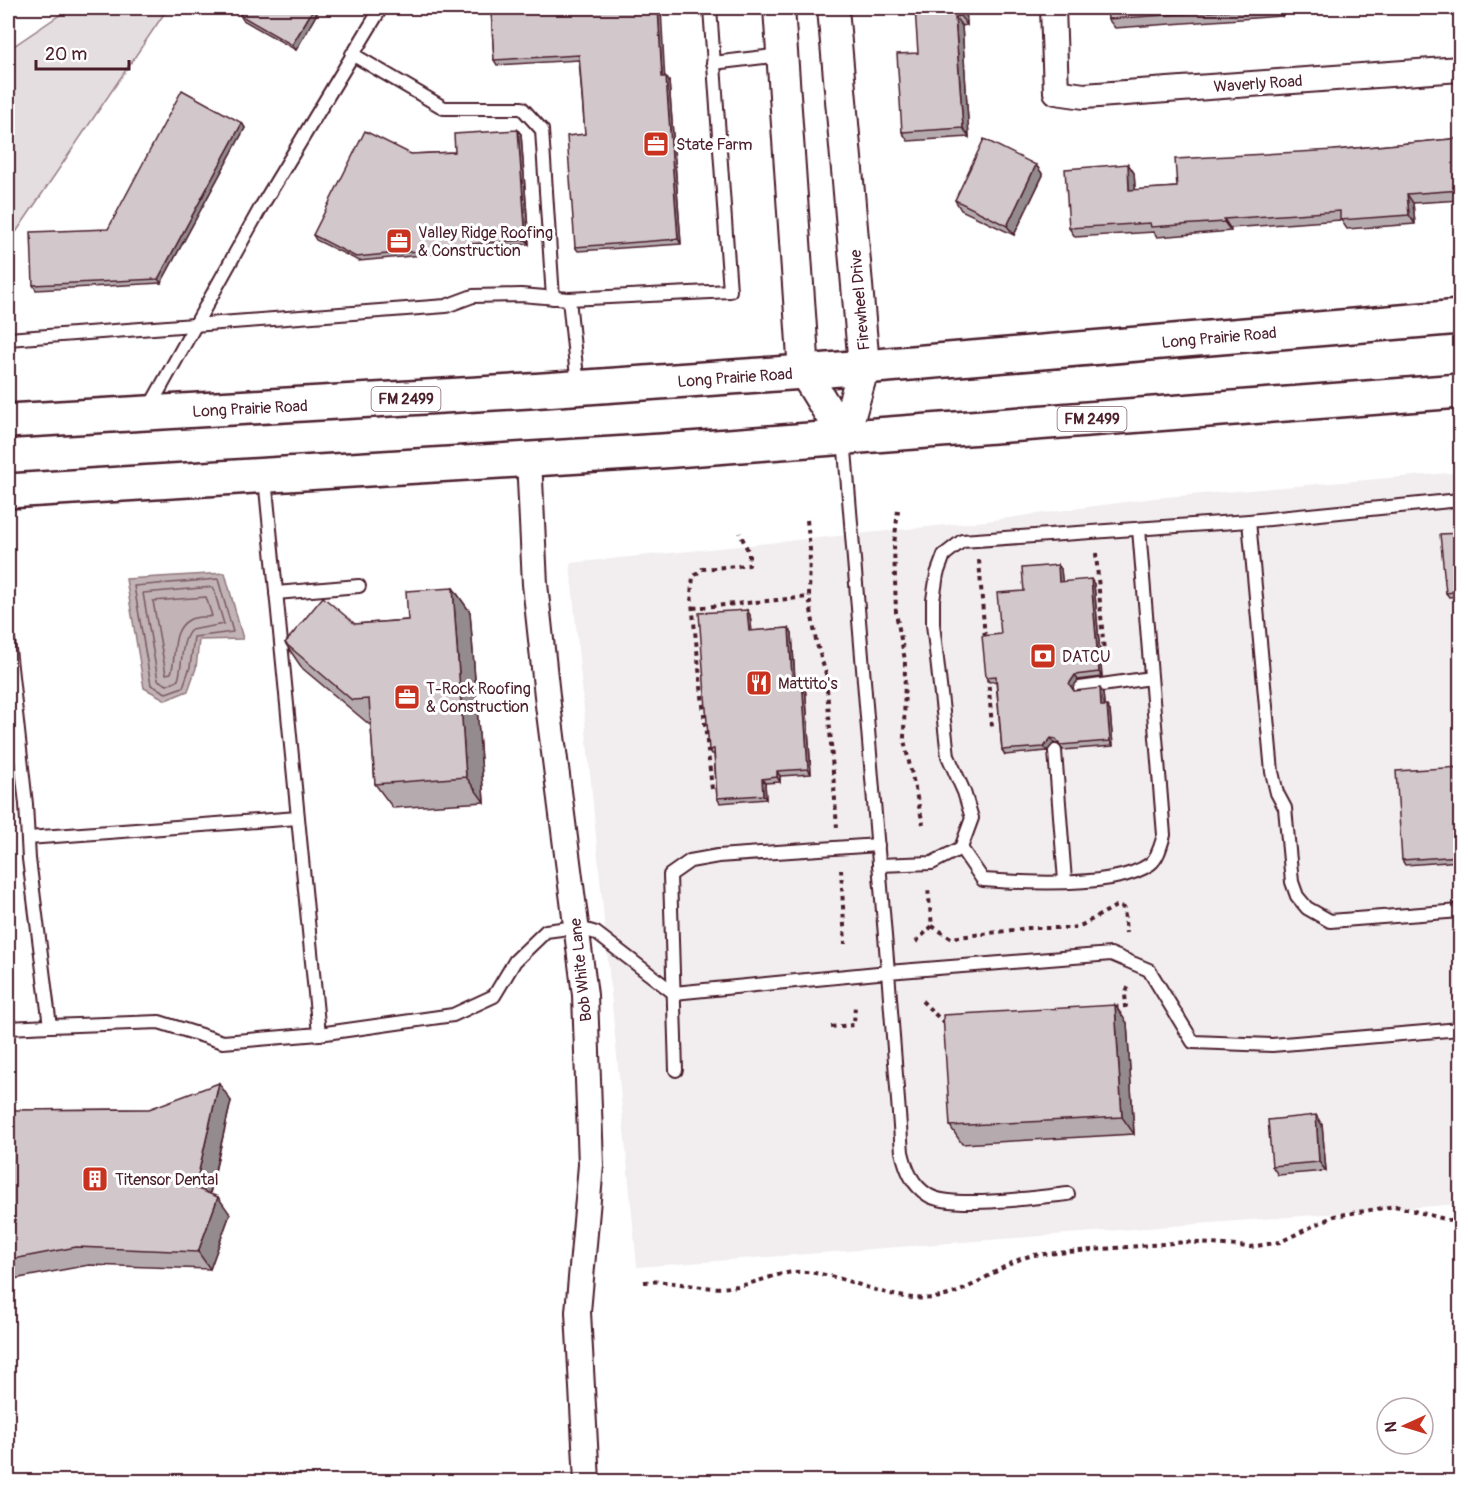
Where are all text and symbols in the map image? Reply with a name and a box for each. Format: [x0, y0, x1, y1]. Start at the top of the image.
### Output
scale bar [36, 33, 129, 71]
text: 20 m [45, 43, 87, 66]
street label: Waverly Road [1213, 71, 1303, 97]
office icon: State Farm [641, 129, 671, 159]
place label: State Farm [676, 135, 753, 155]
place label: Valley Ridge Roofing & Construction [418, 223, 553, 261]
office icon: Valley Ridge Roofing & Construction [384, 226, 414, 256]
street label: Firewheel Drive [846, 248, 874, 351]
street label: Long Prairie Road [1161, 323, 1278, 353]
street label: Long Prairie Road [677, 364, 793, 392]
road number: FM 2499 [372, 387, 440, 411]
street label: Long Prairie Road [192, 396, 308, 422]
road number: FM 2499 [1058, 407, 1126, 431]
bank icon: DATCU [1028, 641, 1058, 671]
place label: DATCU [1062, 647, 1110, 667]
restaurant icon: Mattito's [744, 668, 774, 698]
place label: Mattito's [778, 674, 838, 694]
place label: T-Rock Roofing & Construction [426, 679, 531, 717]
office icon: T-Rock Roofing & Construction [392, 682, 422, 712]
street label: Bob White Lane [566, 917, 596, 1023]
building icon: Titensor Dental [80, 1164, 110, 1194]
place label: Titensor Dental [115, 1170, 219, 1190]
north arrow [1375, 1396, 1435, 1456]
text: N [1381, 1421, 1401, 1433]

